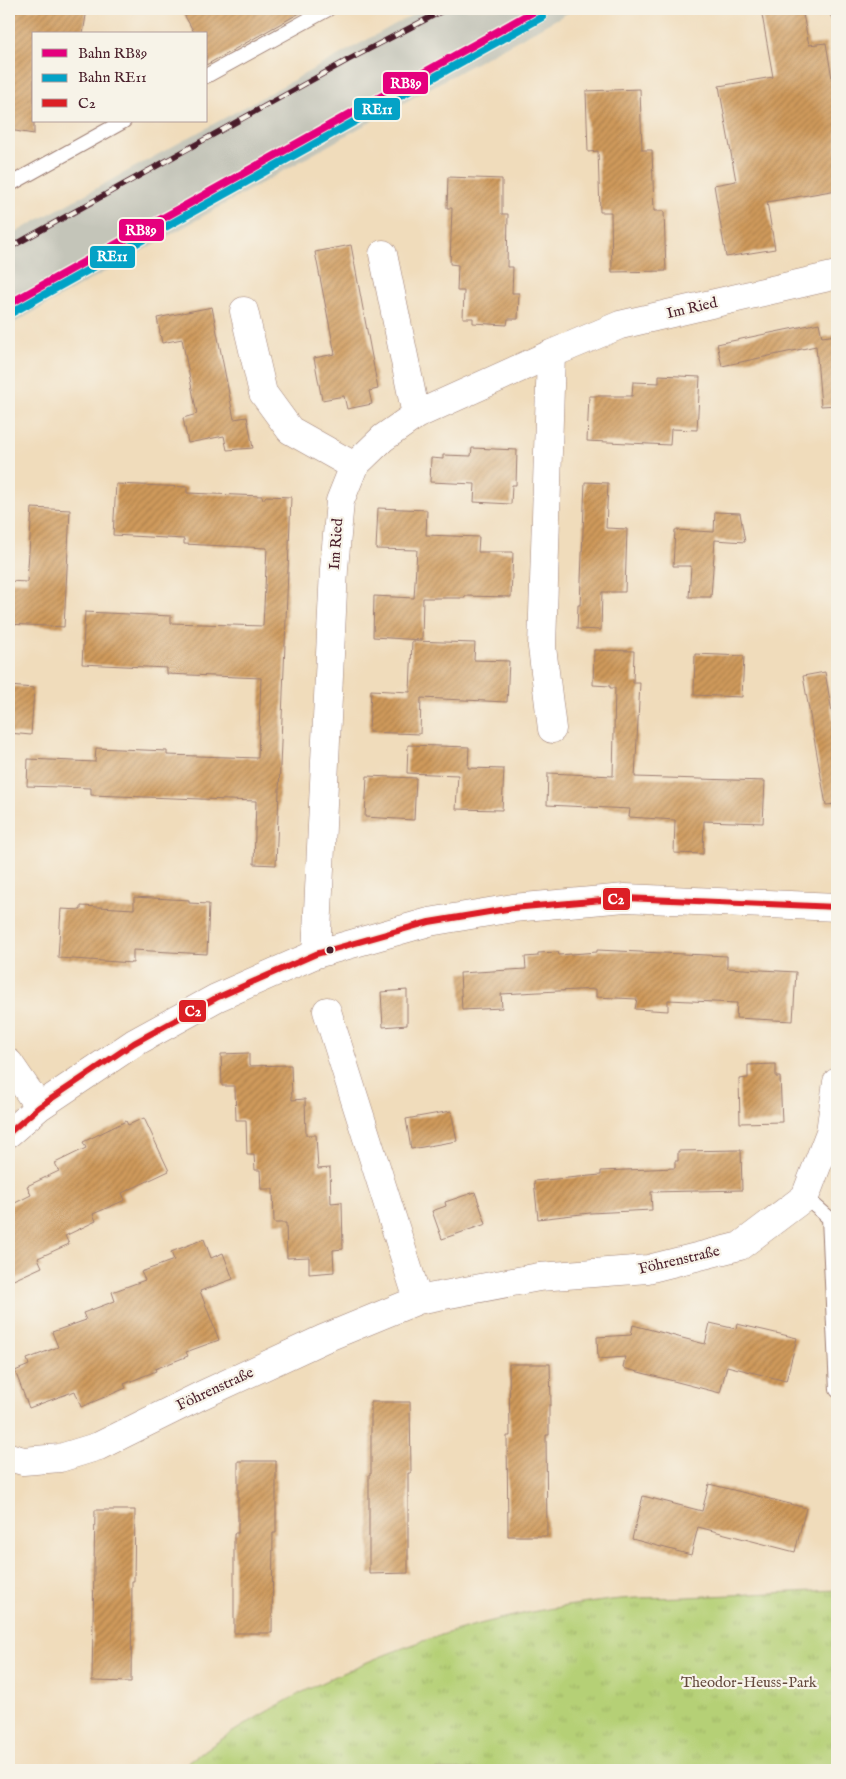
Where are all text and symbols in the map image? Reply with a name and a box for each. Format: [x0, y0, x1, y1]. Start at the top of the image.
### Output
legend [32, 32, 208, 122]
text: Bahn RB89 [78, 44, 147, 63]
text: Bahn RE11 [78, 68, 147, 87]
line badge: RB89 [382, 71, 429, 95]
text: RB89 [390, 75, 422, 93]
text: C2 [78, 94, 96, 113]
line badge: RE11 [353, 97, 401, 121]
text: RE11 [362, 101, 392, 119]
line badge: RB89 [118, 218, 165, 242]
text: RB89 [125, 222, 157, 240]
line badge: RE11 [89, 245, 136, 269]
text: RE11 [97, 248, 127, 266]
street label: Im Ried [665, 293, 720, 323]
street label: Im Ried [325, 517, 347, 570]
line badge: C2 [602, 887, 631, 911]
text: C2 [608, 891, 625, 909]
unlabelled marker [325, 945, 335, 955]
line badge: C2 [178, 999, 207, 1023]
text: C2 [185, 1003, 202, 1021]
street label: Föhrenstraße [637, 1241, 722, 1279]
street label: Föhrenstraße [173, 1363, 257, 1415]
park label: Theodor-Heuss-Park [681, 1673, 818, 1692]

